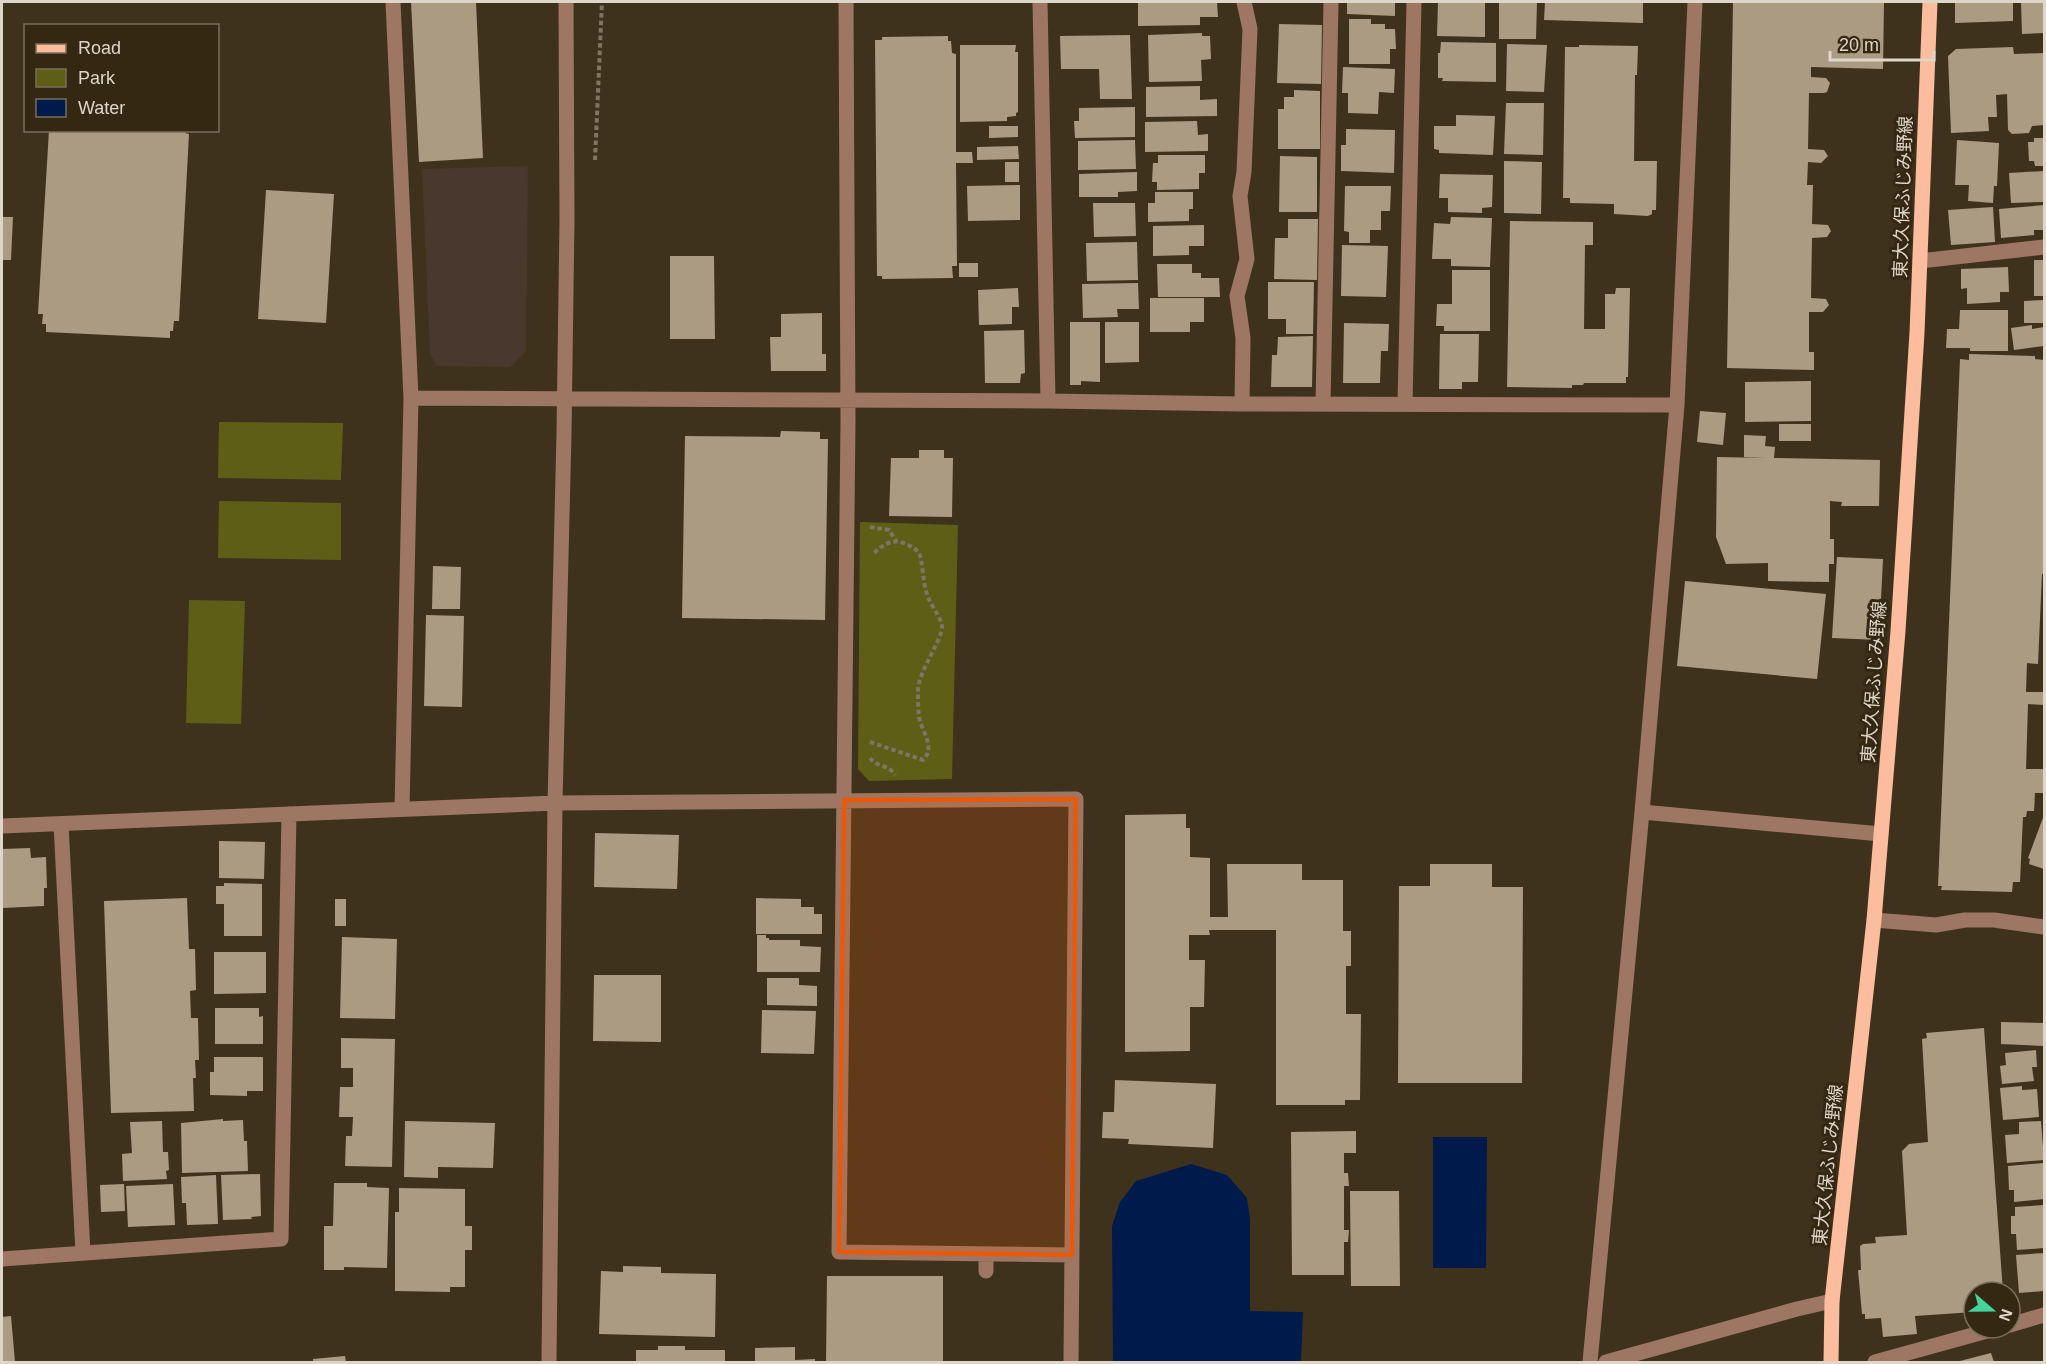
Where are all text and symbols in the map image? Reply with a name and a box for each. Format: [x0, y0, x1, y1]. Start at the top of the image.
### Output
legend [24, 24, 219, 132]
scale bar [1830, 24, 1934, 62]
text: 20 m [1839, 35, 1879, 55]
text: Road [78, 38, 121, 58]
text: Park [78, 68, 116, 88]
text: Water [78, 98, 125, 118]
street label: 東大久保ふじみ野線 [1890, 116, 1916, 278]
street label: 東大久保ふじみ野線 [1858, 600, 1890, 764]
street label: 東大久保ふじみ野線 [1810, 1083, 1846, 1247]
north arrow [1962, 1280, 2022, 1340]
text: N [1996, 1307, 2016, 1323]

